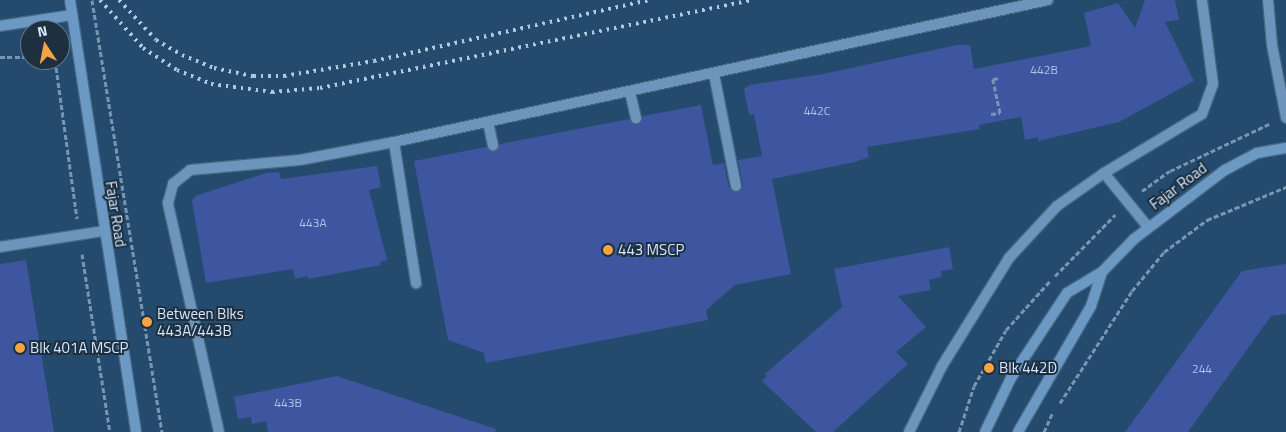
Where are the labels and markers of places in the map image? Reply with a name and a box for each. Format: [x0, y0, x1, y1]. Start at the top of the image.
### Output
place label: 443 MSCP [618, 241, 684, 259]
marker: 443 MSCP [602, 244, 614, 256]
place label: Between Blks 443A/443B [157, 304, 244, 339]
marker: Between Blks 443A/443B [141, 316, 153, 328]
place label: Blk 401A MSCP [30, 339, 128, 357]
marker: Blk 401A MSCP [14, 342, 26, 354]
place label: Blk 442D [999, 359, 1057, 377]
marker: Blk 442D [983, 362, 995, 374]

